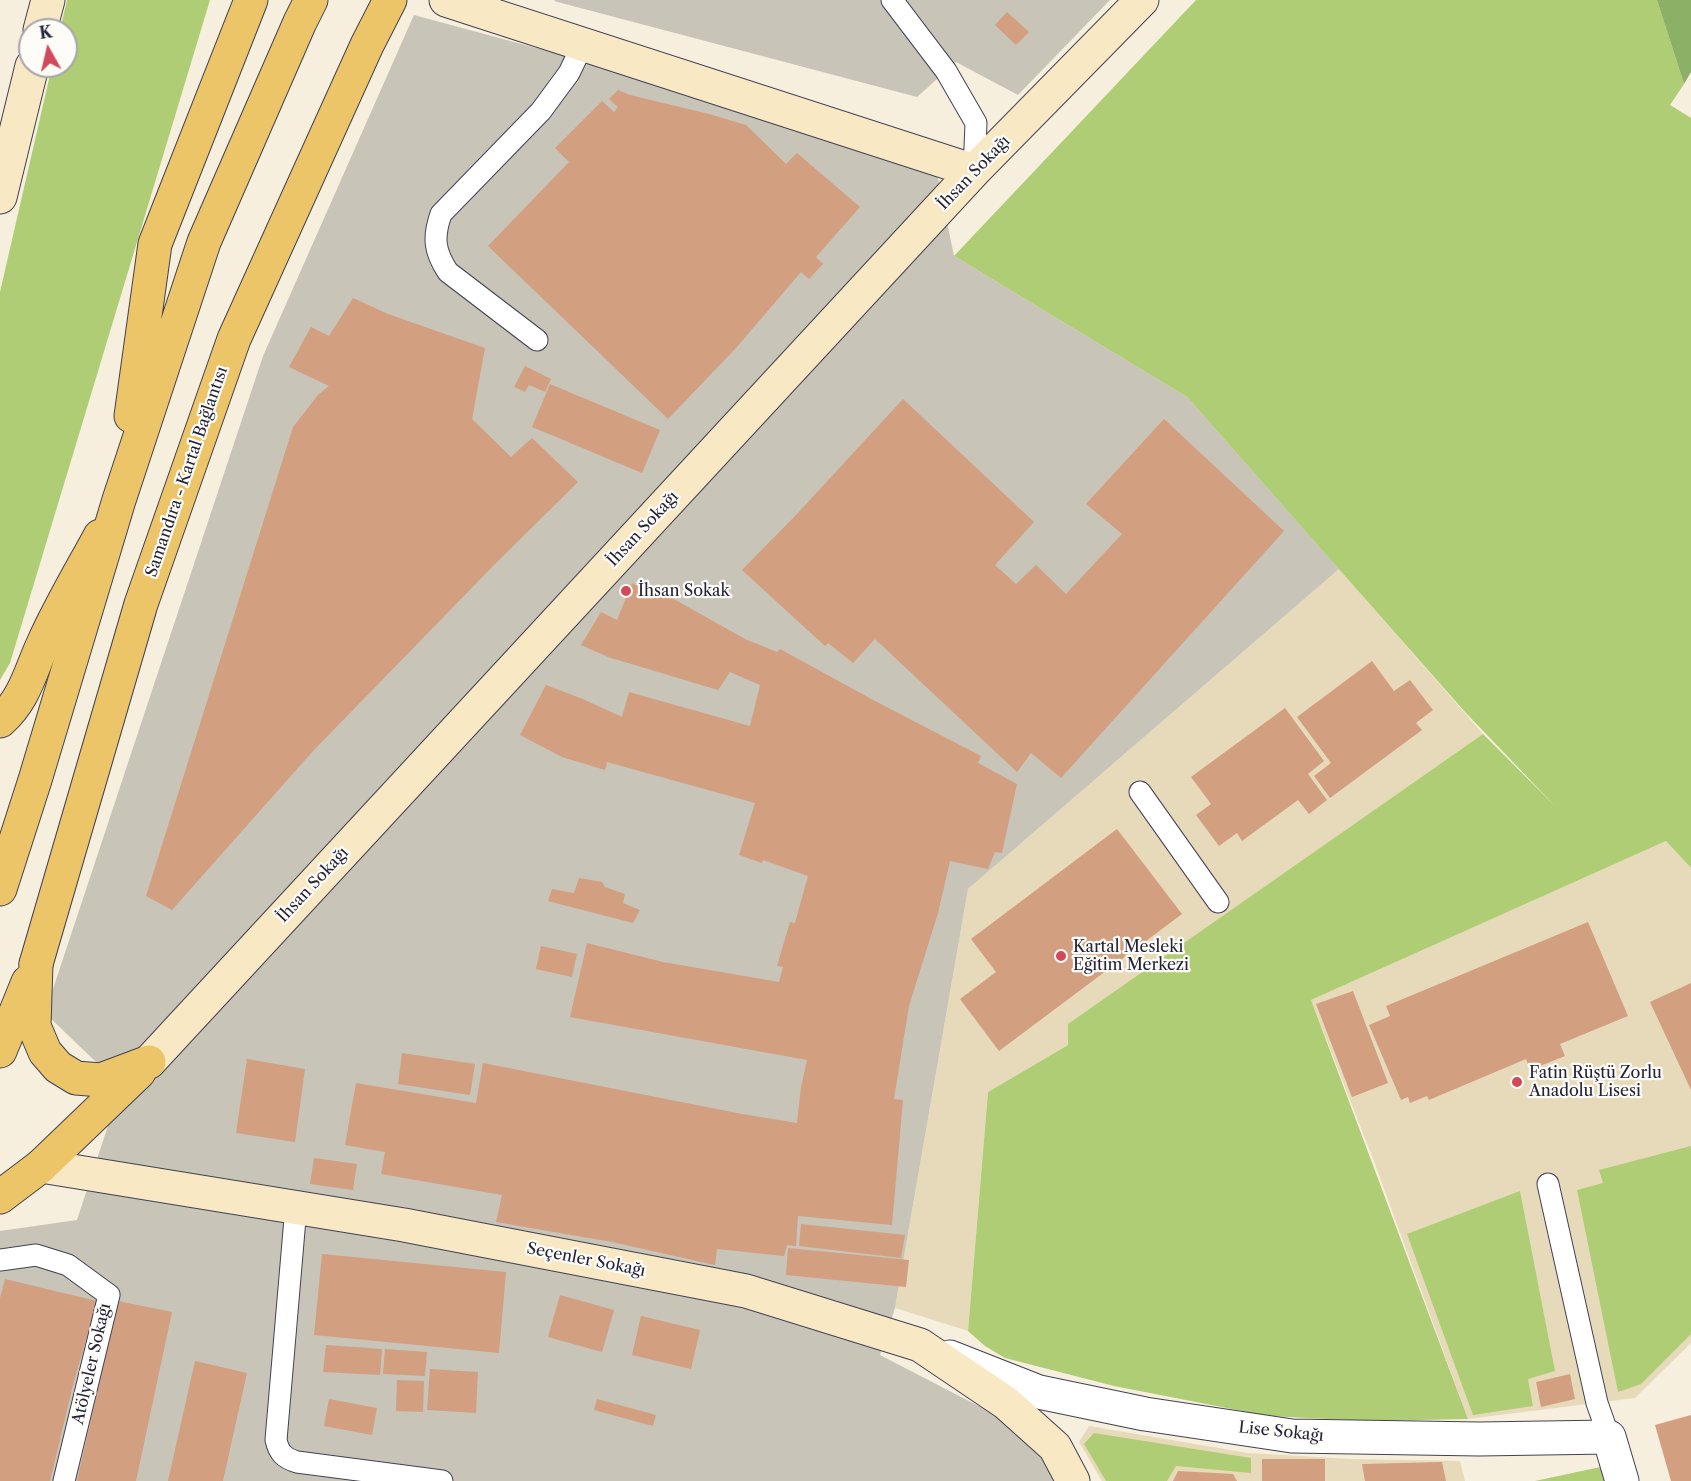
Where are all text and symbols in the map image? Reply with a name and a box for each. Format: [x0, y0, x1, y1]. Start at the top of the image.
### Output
north arrow [18, 18, 78, 78]
text: K [38, 21, 53, 43]
street label: İhsan Sokağı [934, 132, 1014, 214]
street label: Samandıra - Kartal Bağlantısı [142, 364, 232, 580]
street label: İhsan Sokağı [603, 487, 683, 571]
place label: İhsan Sokak [638, 581, 730, 601]
marker: İhsan Sokak [619, 584, 633, 598]
street label: İhsan Sokağı [273, 843, 353, 927]
place label: Kartal Mesleki Eğitim Merkezi [1073, 937, 1189, 975]
marker: Kartal Mesleki Eğitim Merkezi [1054, 949, 1068, 963]
place label: Fatin Rüştü Zorlu Anadolu Lisesi [1529, 1063, 1662, 1101]
marker: Fatin Rüştü Zorlu Anadolu Lisesi [1510, 1075, 1524, 1089]
street label: Seçenler Sokağı [525, 1239, 647, 1281]
street label: Atölyeler Sokağı [69, 1302, 115, 1426]
street label: Lise Sokağı [1238, 1418, 1324, 1446]

